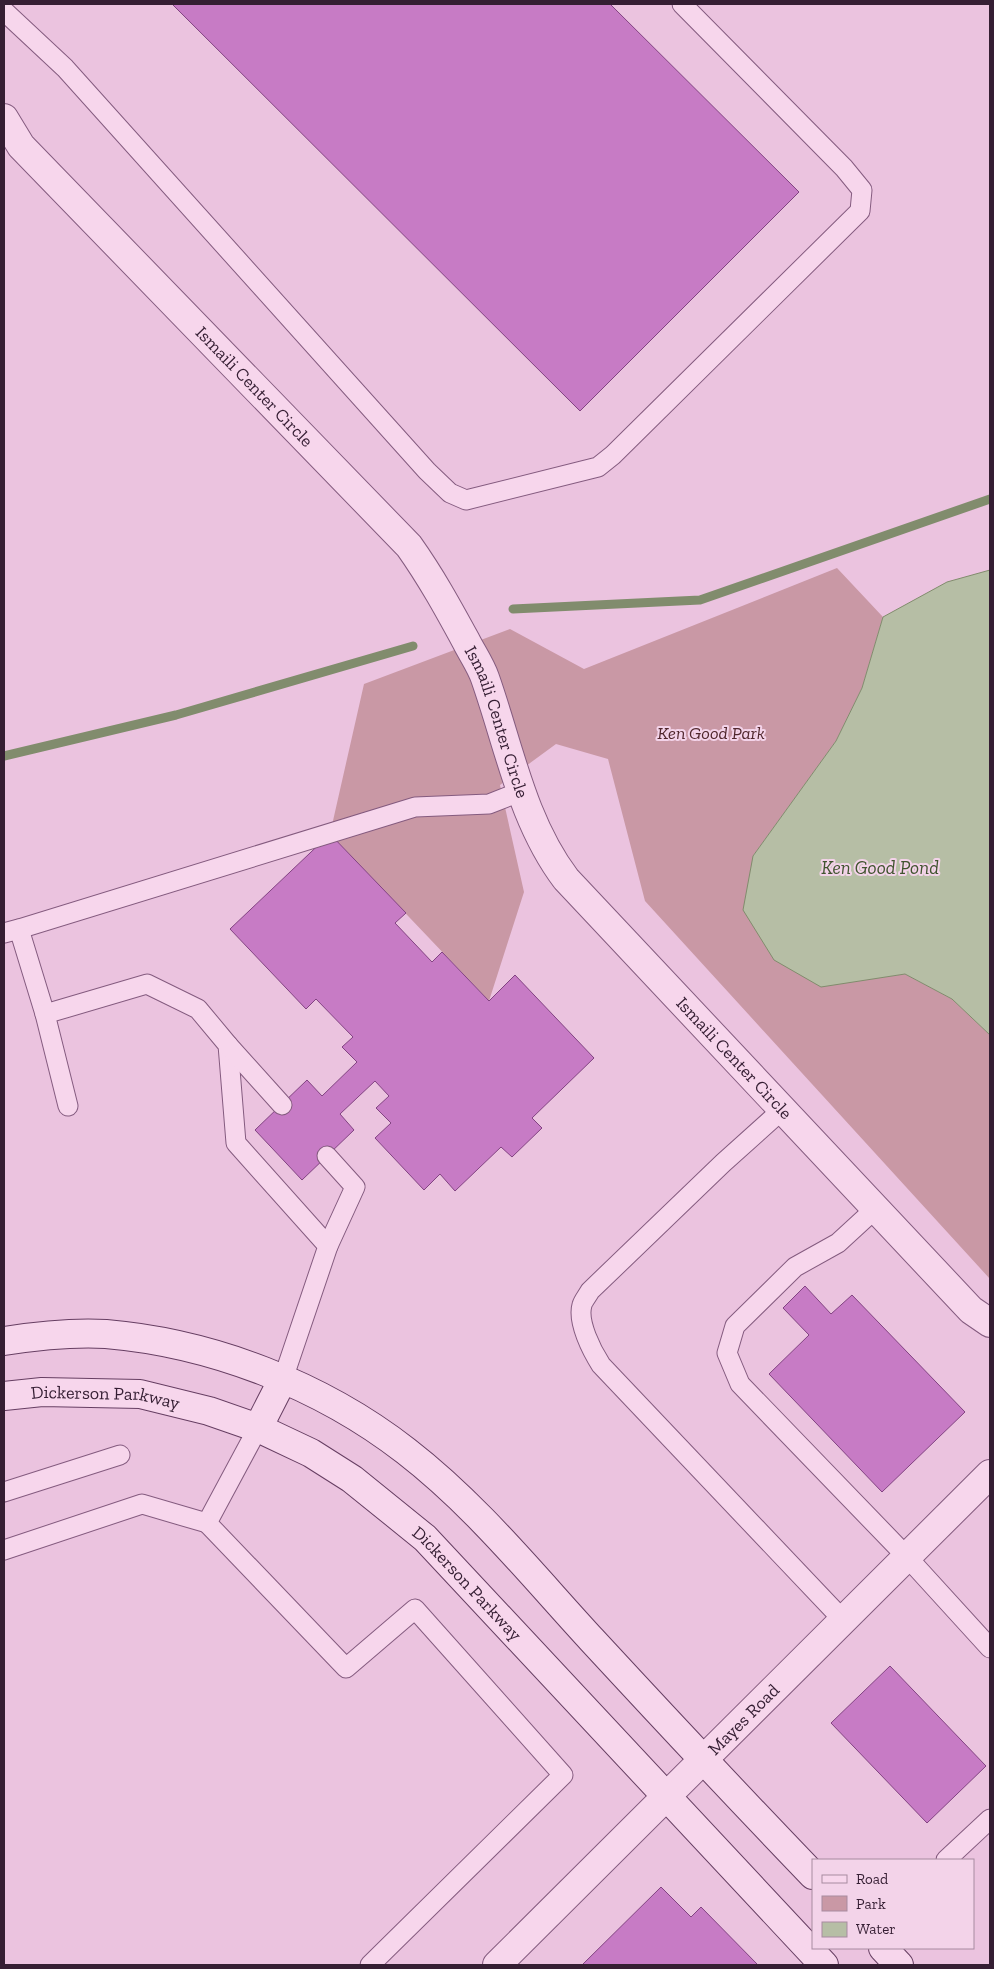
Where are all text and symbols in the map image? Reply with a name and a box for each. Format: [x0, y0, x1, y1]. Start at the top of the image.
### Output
street label: Ismaili Center Circle [191, 322, 318, 452]
street label: Ismaili Center Circle [460, 642, 534, 801]
park label: Ken Good Park [657, 722, 765, 744]
water label: Ken Good Pond [821, 856, 939, 879]
street label: Ismaili Center Circle [672, 992, 797, 1124]
street label: Dickerson Parkway [30, 1381, 183, 1415]
street label: Dickerson Parkway [408, 1521, 527, 1646]
street label: Mayes Road [703, 1679, 784, 1760]
legend [812, 1859, 974, 1949]
text: Road [856, 1870, 889, 1888]
text: Park [856, 1895, 886, 1913]
text: Water [856, 1920, 896, 1938]

